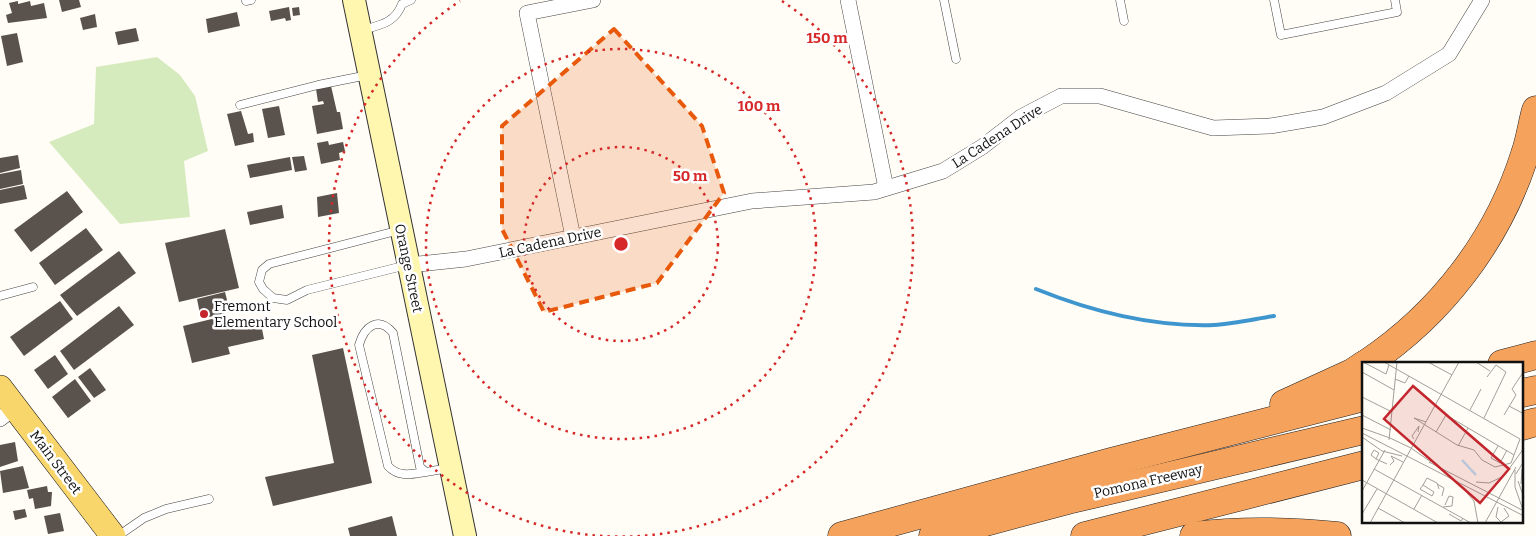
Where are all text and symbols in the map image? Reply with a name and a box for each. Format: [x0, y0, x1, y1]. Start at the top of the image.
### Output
text: 150 m [806, 29, 848, 47]
text: 100 m [738, 97, 781, 115]
street label: La Cadena Drive [949, 101, 1046, 172]
text: 50 m [673, 167, 708, 185]
street label: Orange Street [391, 222, 426, 314]
street label: La Cadena Drive [497, 223, 603, 262]
centre of rings [612, 235, 630, 253]
place label: Fremont Elementary School [214, 298, 337, 331]
marker: Fremont Elementary School [198, 308, 210, 320]
inset map [1362, 362, 1524, 524]
street label: Main Street [26, 427, 85, 497]
street label: Pomona Freeway [1092, 461, 1205, 502]

